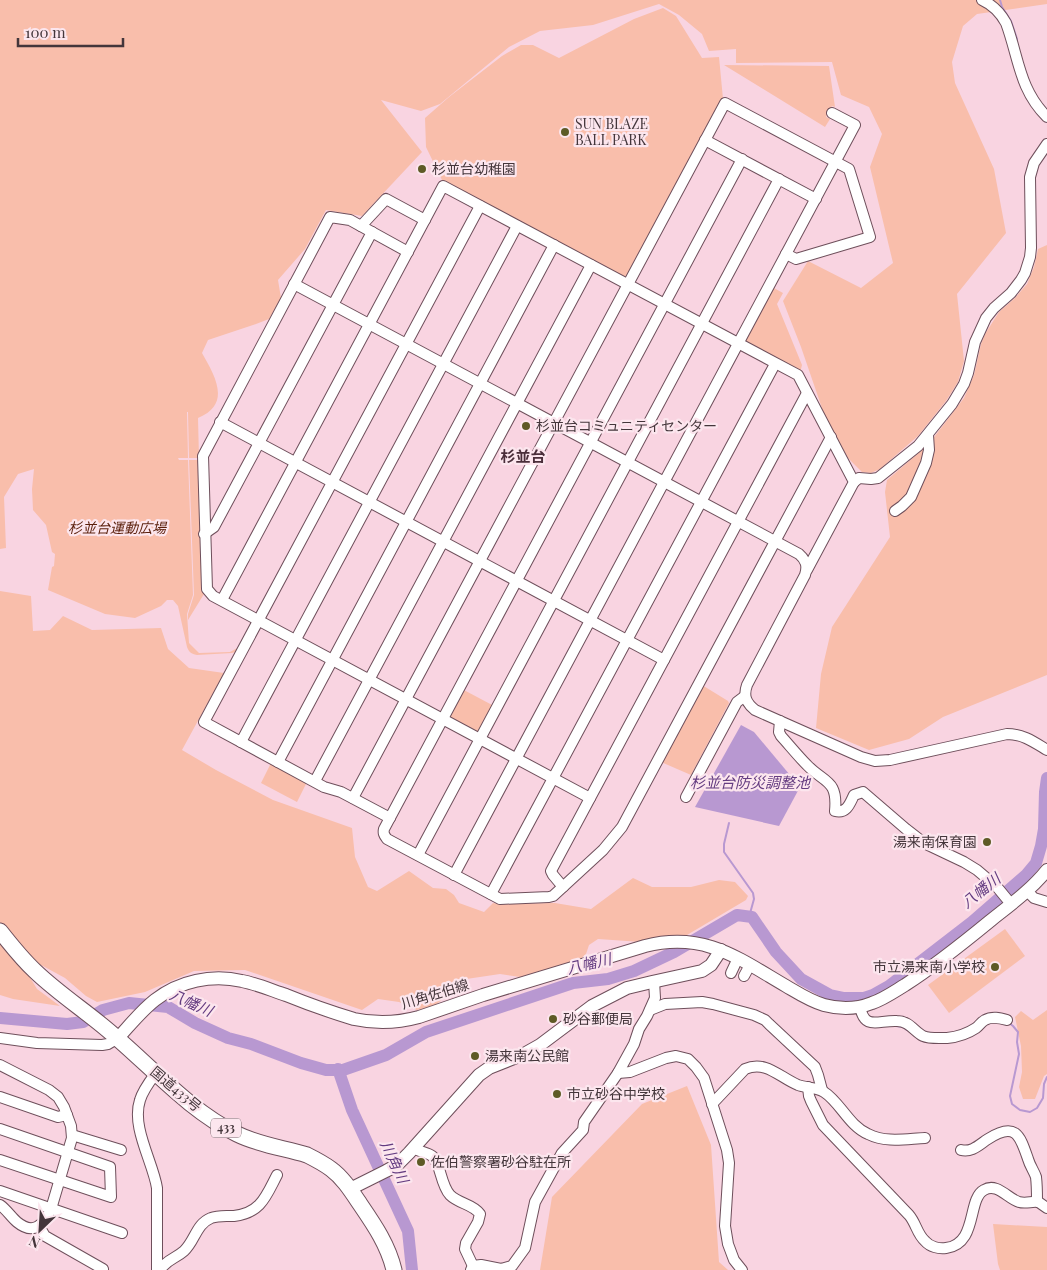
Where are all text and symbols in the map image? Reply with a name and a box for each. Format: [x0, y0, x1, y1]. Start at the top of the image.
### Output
scale bar [18, 15, 122, 47]
text: 100 m [25, 22, 66, 42]
place label: SUN BLAZE BALL PARK [575, 114, 648, 149]
marker: SUN BLAZE BALL PARK [559, 126, 571, 138]
place label: 杉並台幼稚園 [432, 159, 516, 178]
marker: 杉並台幼稚園 [416, 163, 428, 175]
place label: 杉並台コミュニティセンター [536, 416, 717, 435]
marker: 杉並台コミュニティセンター [520, 420, 532, 432]
district label: 杉並台 [500, 446, 546, 466]
park label: 杉並台運動広場 [68, 518, 168, 537]
water label: 杉並台防災調整池 [690, 772, 812, 792]
place label: 湯来南保育園 [893, 832, 977, 851]
marker: 湯来南保育園 [981, 836, 993, 848]
water label: 八幡川 [957, 867, 1006, 912]
water label: 八幡川 [565, 948, 615, 978]
place label: 市立湯来南小学校 [873, 957, 985, 976]
marker: 市立湯来南小学校 [989, 961, 1001, 973]
street label: 川角佐伯線 [399, 974, 471, 1013]
water label: 八幡川 [167, 984, 218, 1021]
place label: 砂谷郵便局 [563, 1009, 633, 1028]
marker: 砂谷郵便局 [547, 1013, 559, 1025]
place label: 湯来南公民館 [485, 1046, 569, 1065]
marker: 湯来南公民館 [469, 1050, 481, 1062]
street label: 国道433号 [147, 1062, 206, 1116]
place label: 市立砂谷中学校 [567, 1084, 665, 1103]
marker: 市立砂谷中学校 [551, 1088, 563, 1100]
road number: 433 [211, 1118, 241, 1138]
water label: 川角川 [376, 1137, 414, 1188]
place label: 佐伯警察署砂谷駐在所 [431, 1152, 571, 1171]
marker: 佐伯警察署砂谷駐在所 [415, 1156, 427, 1168]
north arrow [15, 1205, 65, 1255]
text: N [26, 1231, 43, 1253]

